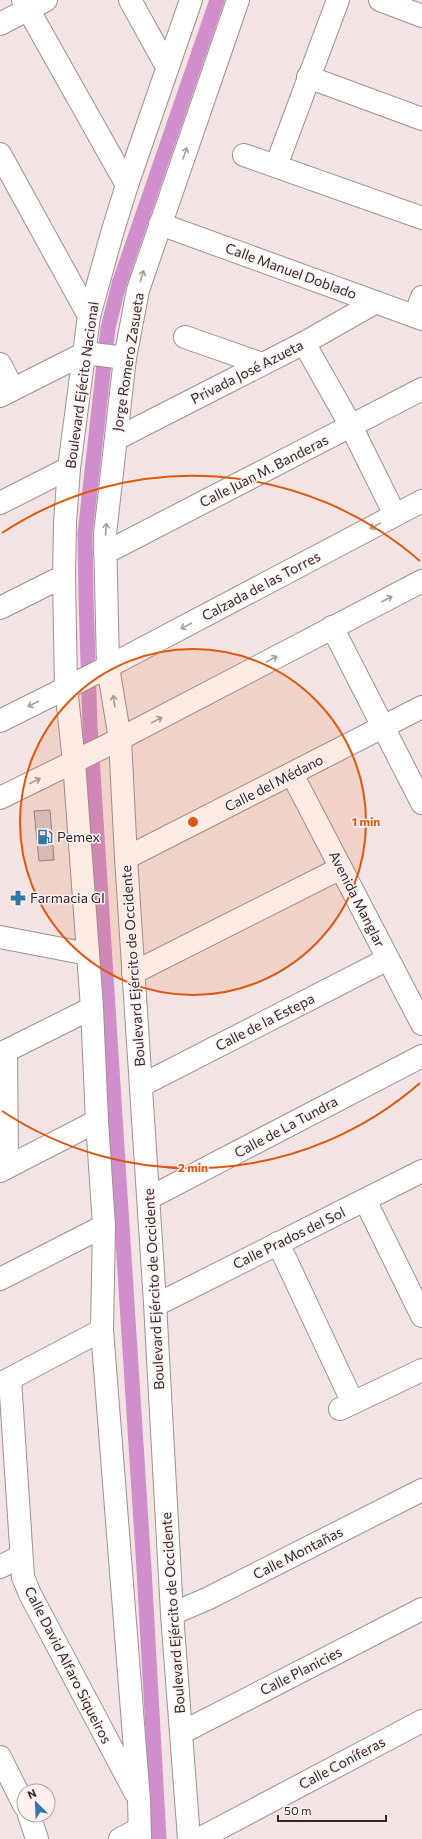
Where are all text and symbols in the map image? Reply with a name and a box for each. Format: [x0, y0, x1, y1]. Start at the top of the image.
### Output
one-way arrow [181, 148, 189, 160]
street label: Calle Manuel Doblado [223, 239, 359, 302]
one-way arrow [139, 270, 146, 283]
street label: Jorge Romero Zasueta [108, 291, 147, 432]
street label: Boulevard Ejécito Nacional [61, 300, 102, 470]
street label: Privada José Azueta [188, 336, 306, 407]
street label: Calle Juan M. Banderas [196, 431, 331, 510]
one-way arrow [369, 522, 381, 530]
one-way arrow [102, 523, 109, 536]
street label: Calzada de las Torres [199, 547, 323, 624]
one-way arrow [381, 595, 393, 602]
one-way arrow [180, 622, 192, 630]
one-way arrow [265, 655, 277, 662]
one-way arrow [110, 695, 118, 708]
one-way arrow [27, 701, 39, 709]
one-way arrow [150, 715, 162, 723]
street label: Calle del Médano [222, 750, 326, 815]
one-way arrow [29, 777, 41, 784]
text: 1 min [352, 814, 380, 828]
centre of rings [186, 815, 200, 829]
fuel station icon: Pemex [36, 828, 54, 846]
place label: Pemex [57, 828, 101, 845]
street label: Avenida Manglar [326, 848, 389, 950]
street label: Boulevard Ejército de Occidente [117, 865, 148, 1067]
pharmacy icon: Farmacia GI [9, 889, 27, 907]
place label: Farmacia GI [30, 889, 105, 906]
street label: Calle de la Estepa [212, 989, 317, 1054]
street label: Calle de La Tundra [231, 1092, 340, 1161]
text: 2 min [178, 1160, 208, 1174]
street label: Boulevard Ejército de Occidente [140, 1188, 167, 1390]
street label: Calle Prados del Sol [230, 1203, 348, 1272]
street label: Boulevard Ejército de Occidente [157, 1512, 188, 1714]
street label: Calle Montañas [250, 1523, 346, 1583]
street label: Calle David Alfaro Siqueiros [21, 1583, 116, 1746]
street label: Calle Planicies [257, 1643, 345, 1698]
street label: Calle Coníferas [296, 1733, 388, 1792]
north arrow [16, 1783, 56, 1823]
text: N [25, 1786, 38, 1801]
scale bar [278, 1797, 386, 1823]
text: 50 m [284, 1803, 312, 1817]

